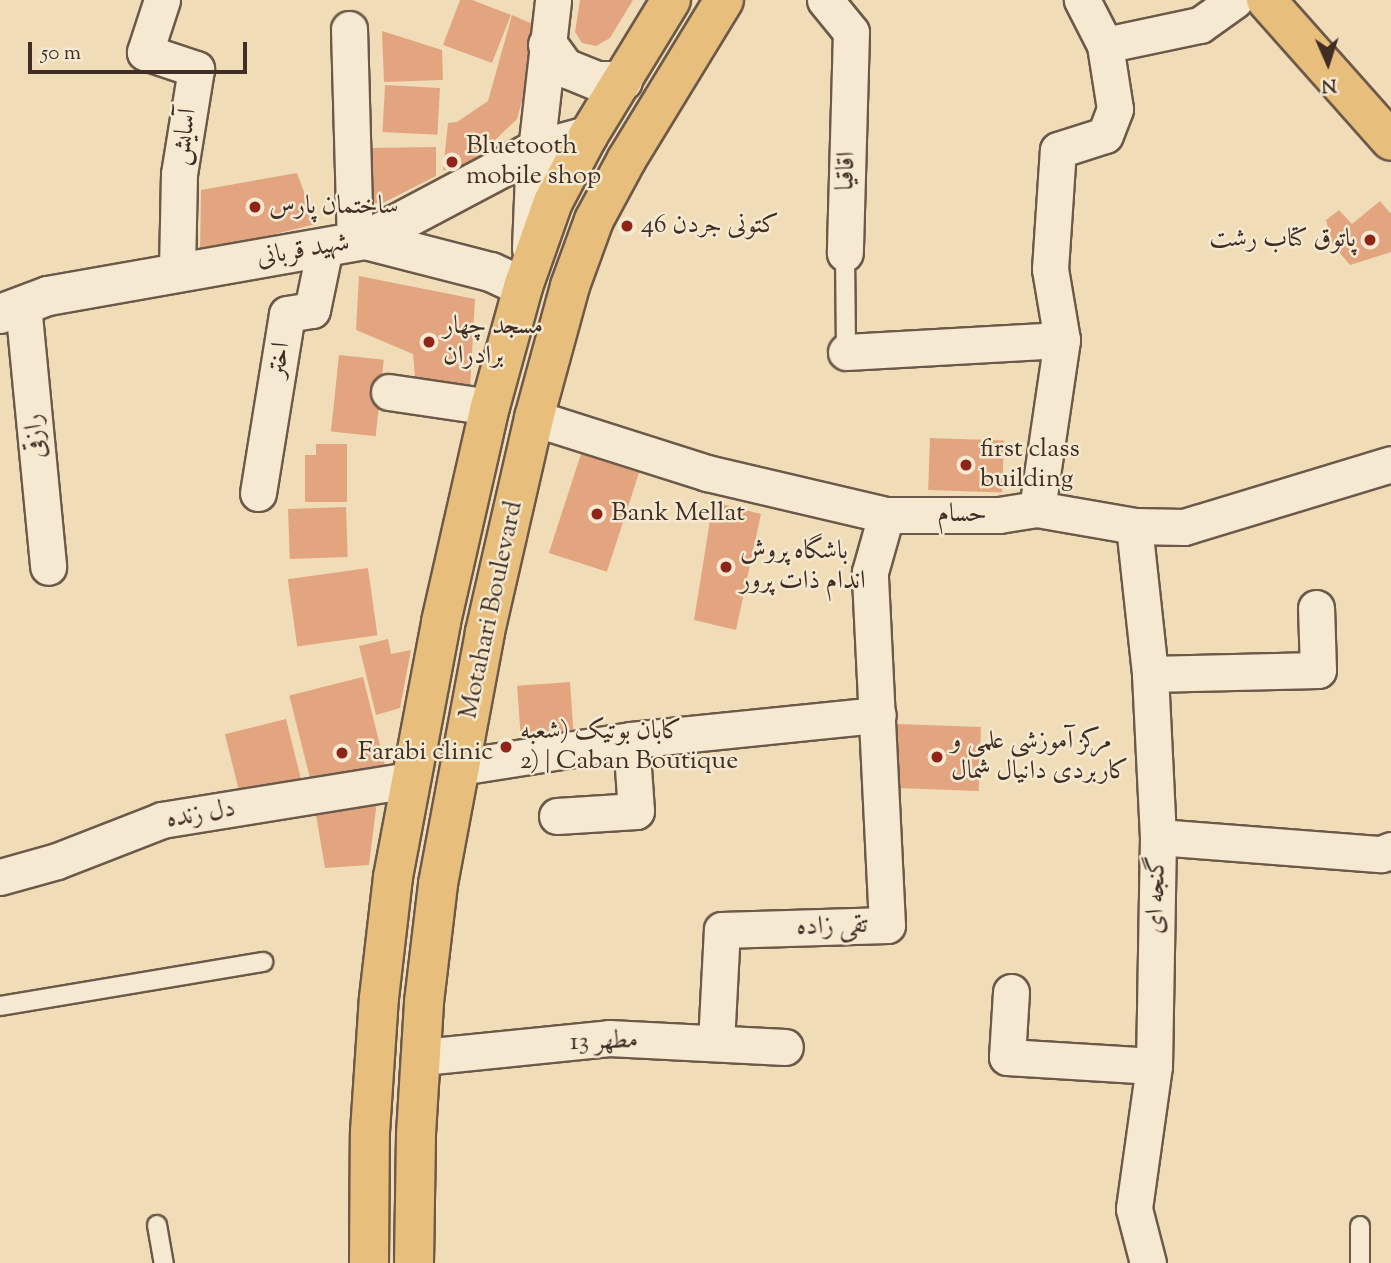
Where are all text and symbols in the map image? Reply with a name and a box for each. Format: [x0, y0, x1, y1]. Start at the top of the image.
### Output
scale bar [32, 28, 250, 72]
north arrow [1293, 28, 1363, 98]
text: 50 m [41, 39, 81, 69]
text: N [1321, 71, 1337, 98]
street label: آسایش [165, 106, 205, 168]
place label: Bluetooth mobile shop [466, 131, 601, 192]
street label: اقاقیا [831, 151, 863, 191]
marker: Bluetooth mobile shop [444, 154, 460, 170]
place label: ساختمان پارس [269, 191, 399, 223]
marker: ساختمان پارس [247, 199, 263, 215]
place label: کتونی جردن 46 [641, 210, 779, 242]
marker: کتونی جردن 46 [619, 218, 635, 234]
place label: پاتوق کتاب رشت [1209, 224, 1356, 256]
street label: شهید قربانی [254, 227, 352, 275]
marker: پاتوق کتاب رشت [1362, 232, 1378, 248]
place label: مسجد چهار برادران [443, 311, 543, 372]
marker: مسجد چهار برادران [421, 334, 437, 350]
street label: اختر [262, 340, 298, 380]
street label: رازقی [19, 412, 53, 460]
place label: first class building [980, 434, 1080, 496]
marker: first class building [958, 457, 974, 473]
street label: Motahari Boulevard [454, 498, 530, 722]
place label: Bank Mellat [611, 498, 745, 530]
street label: حسام [937, 499, 987, 531]
marker: Bank Mellat [589, 506, 605, 522]
place label: باشگاه پروش اندام ذات پرور [740, 536, 866, 598]
marker: باشگاه پروش اندام ذات پرور [718, 559, 734, 575]
place label: کابان بوتیک (شعبه 2) | Caban Boutique [520, 716, 738, 778]
place label: مرکز آموزشی علمی و کاربردی دانیال شمال [951, 726, 1129, 788]
place label: Farabi clinic [358, 737, 493, 769]
marker: کابان بوتیک (شعبه 2) | Caban Boutique [498, 739, 514, 755]
marker: Farabi clinic [332, 743, 352, 763]
marker: مرکز آموزشی علمی و کاربردی دانیال شمال [929, 749, 945, 765]
street label: دل زنده [164, 794, 238, 836]
street label: گنجه ای [1141, 856, 1173, 934]
street label: تقی زاده [796, 910, 868, 944]
street label: مطهر 13 [569, 1025, 639, 1059]

